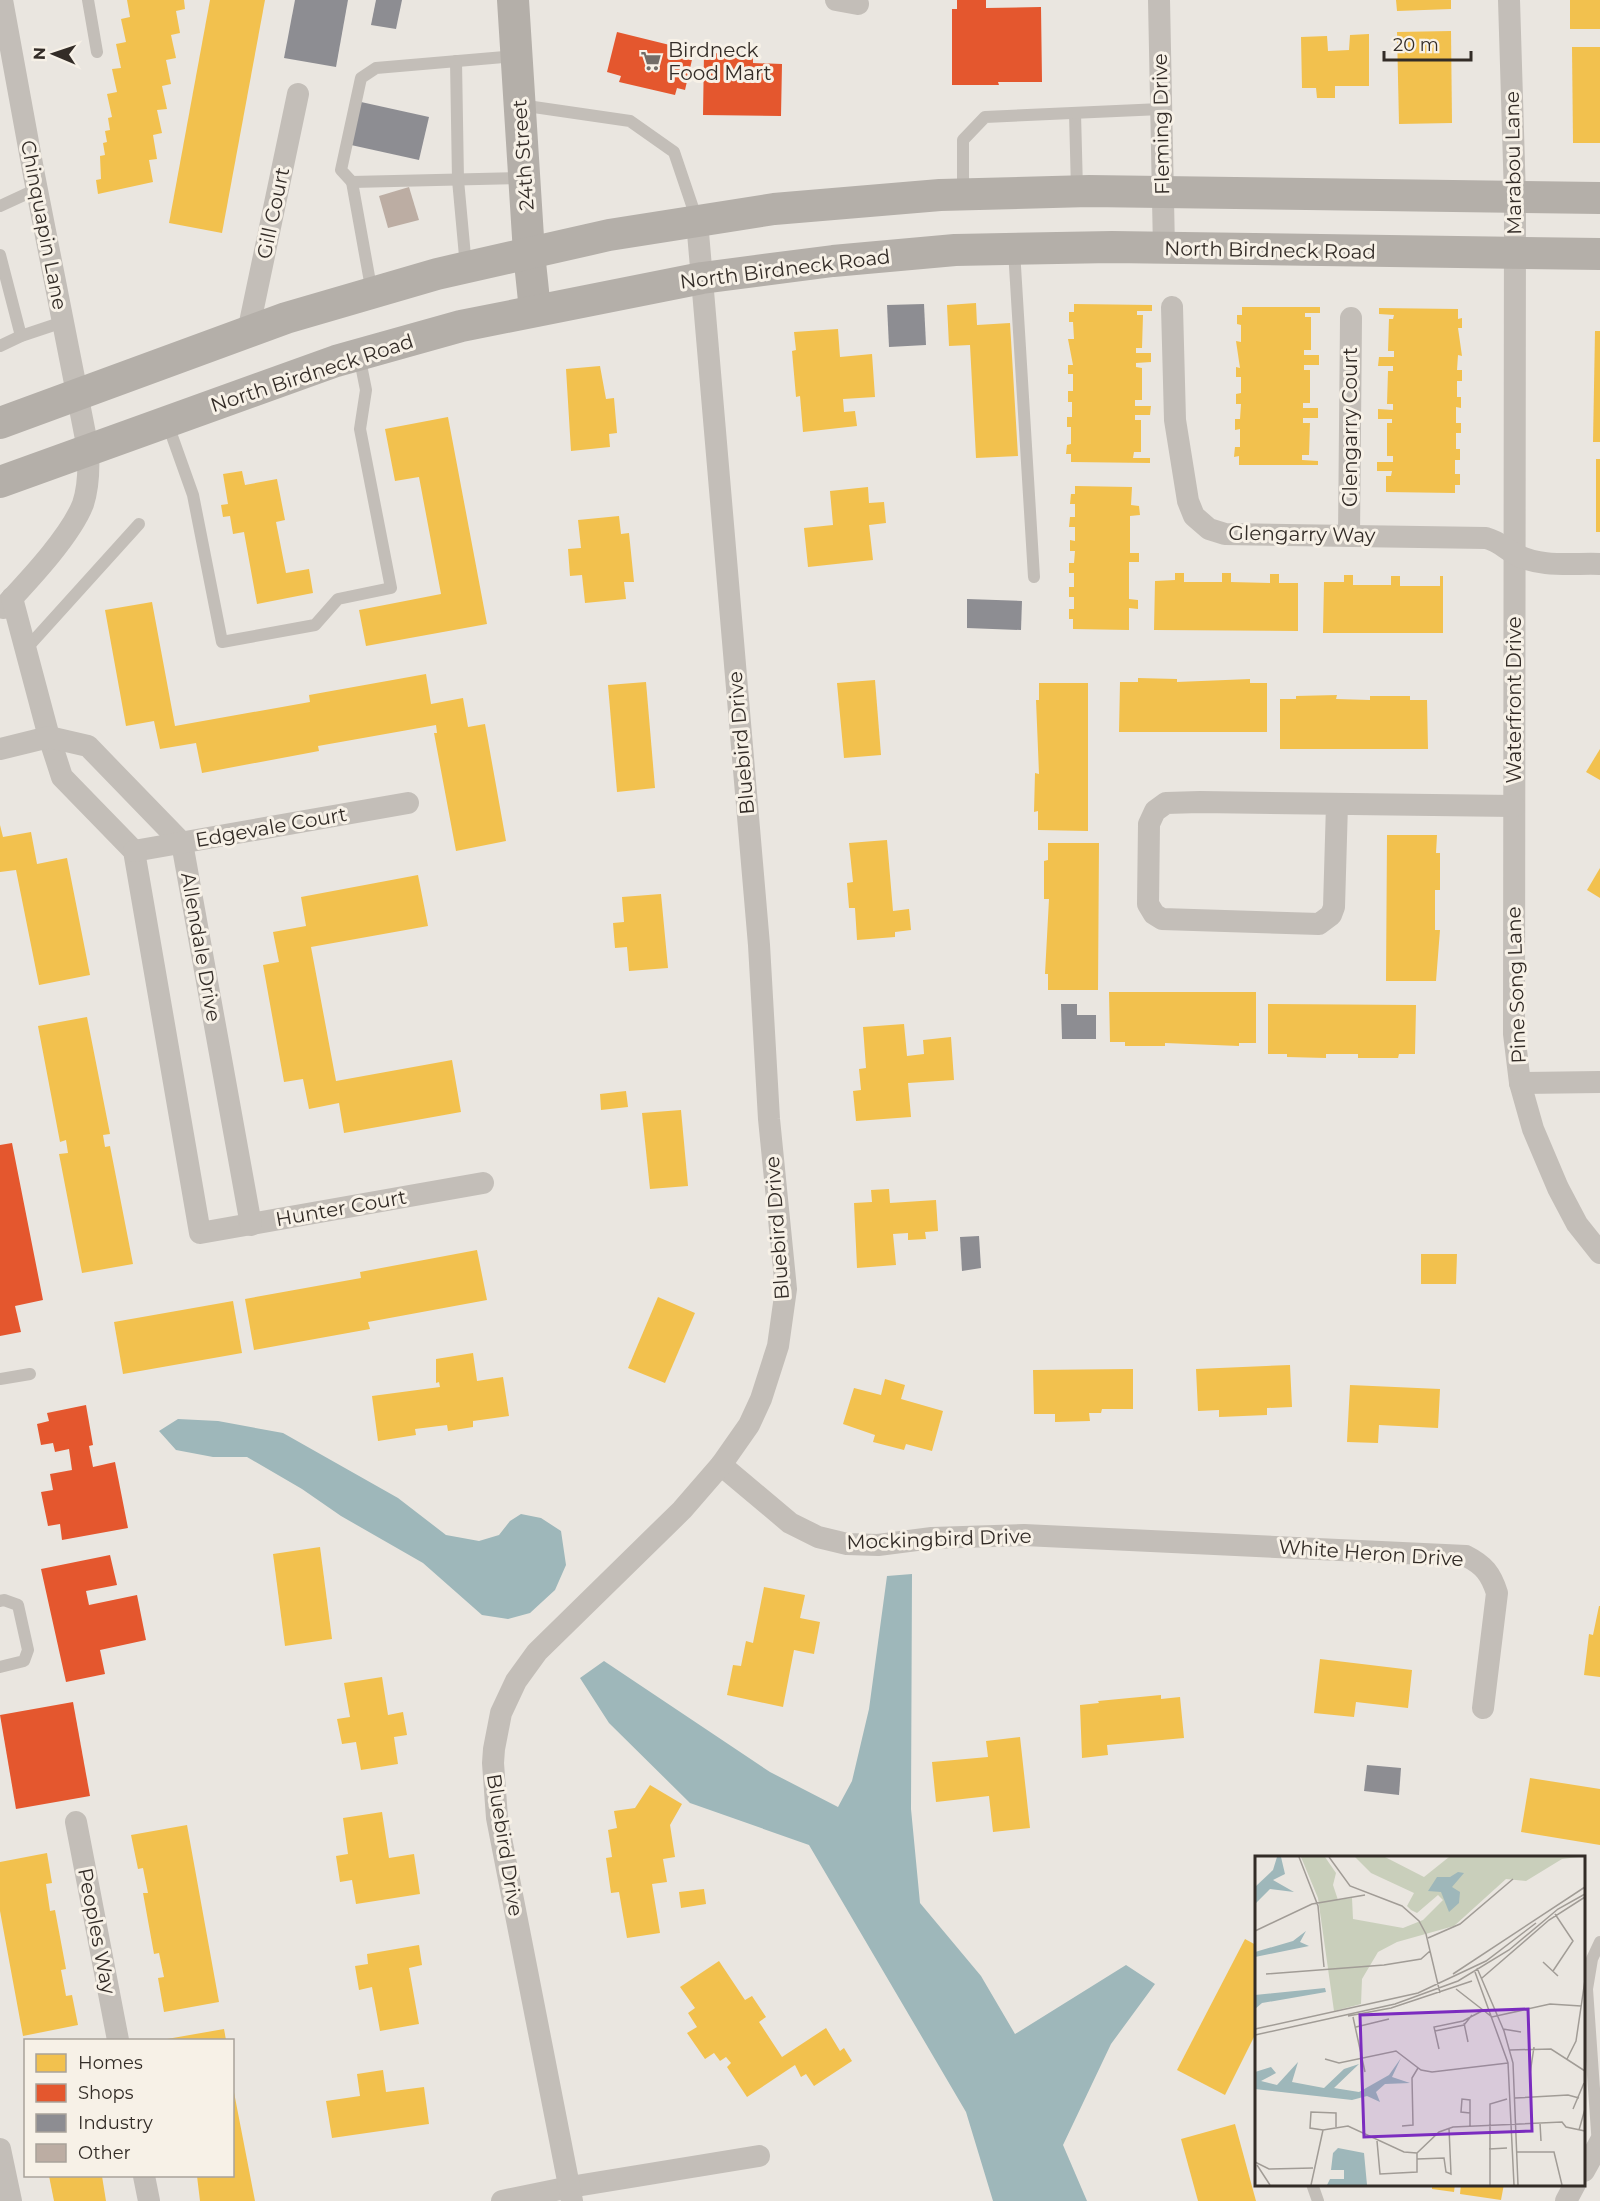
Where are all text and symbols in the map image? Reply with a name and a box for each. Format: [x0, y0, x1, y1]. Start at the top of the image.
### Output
north arrow [24, 24, 84, 84]
scale bar [1384, 24, 1471, 62]
text: 20 m [1393, 34, 1439, 56]
place label: Birdneck Food Mart [668, 38, 772, 85]
text: N [30, 47, 49, 60]
supermarket icon: Birdneck Food Mart [639, 49, 663, 73]
street label: Fleming Drive [1148, 53, 1174, 195]
street label: Marabou Lane [1500, 91, 1526, 235]
street label: 24th Street [507, 99, 539, 211]
street label: Chinquapin Lane [16, 138, 72, 312]
street label: Gill Court [252, 165, 294, 261]
street label: North Birdneck Road [1164, 236, 1376, 264]
street label: North Birdneck Road [678, 244, 892, 294]
street label: North Birdneck Road [207, 329, 417, 417]
street label: Glengarry Court [1338, 347, 1362, 507]
street label: Glengarry Way [1228, 521, 1376, 547]
street label: Waterfront Drive [1502, 616, 1526, 784]
street label: Bluebird Drive [723, 670, 759, 816]
street label: Edgevale Court [193, 802, 349, 852]
street label: Allendale Drive [176, 870, 226, 1024]
street label: Pine Song Lane [1501, 906, 1531, 1064]
street label: Bluebird Drive [760, 1155, 794, 1301]
street label: Hunter Court [274, 1185, 408, 1231]
street label: Mockingbird Drive [846, 1524, 1032, 1554]
street label: White Heron Drive [1278, 1535, 1464, 1571]
street label: Bluebird Drive [482, 1772, 528, 1918]
inset map [1255, 1856, 1585, 2186]
street label: Peoples Way [73, 1866, 121, 1996]
legend [24, 2039, 234, 2177]
text: Homes [78, 2052, 143, 2074]
text: Shops [78, 2082, 134, 2104]
text: Industry [78, 2112, 153, 2134]
text: Other [78, 2142, 131, 2164]

